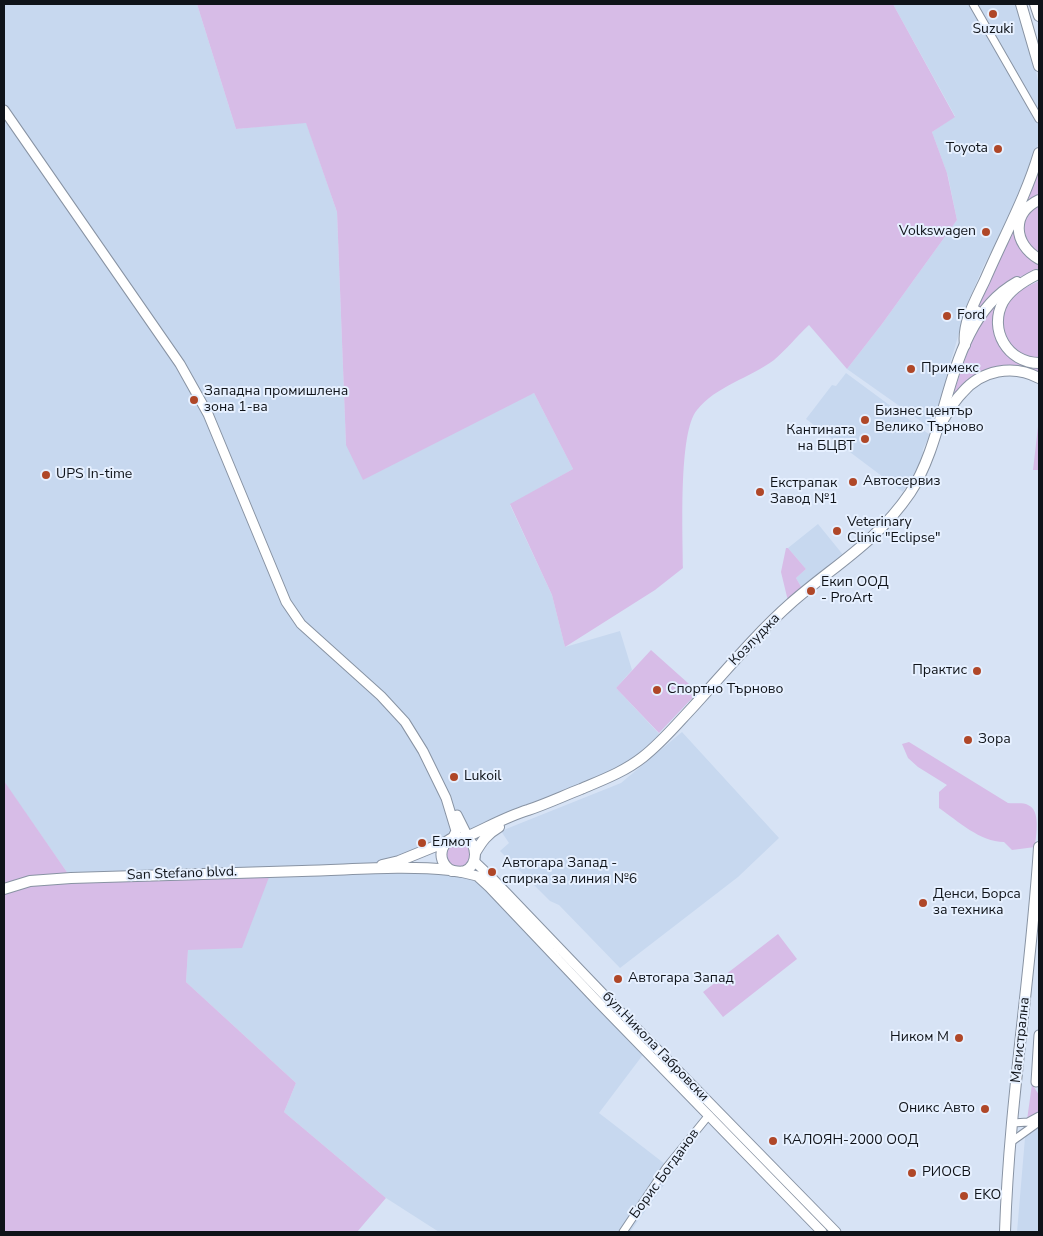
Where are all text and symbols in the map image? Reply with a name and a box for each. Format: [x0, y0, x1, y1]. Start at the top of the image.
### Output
marker: Suzuki [987, 8, 999, 20]
place label: Suzuki [972, 22, 1014, 38]
place label: Toyota [946, 141, 988, 157]
marker: Toyota [992, 143, 1004, 155]
place label: Volkswagen [899, 224, 976, 240]
marker: Volkswagen [980, 226, 992, 238]
place label: Ford [957, 308, 985, 324]
marker: Ford [941, 310, 953, 322]
place label: Примекс [921, 361, 979, 377]
marker: Примекс [905, 363, 917, 375]
place label: Западна промишлена зона 1-ва [204, 384, 348, 417]
marker: Западна промишлена зона 1-ва [188, 394, 200, 406]
place label: Бизнес център Велико Търново [875, 404, 984, 437]
marker: Бизнес център Велико Търново [859, 414, 871, 426]
place label: Кантината на БЦВТ [786, 423, 855, 456]
marker: Кантината на БЦВТ [859, 433, 871, 445]
place label: UPS In-time [56, 467, 132, 483]
marker: UPS In-time [40, 469, 52, 481]
place label: Автосервиз [863, 474, 940, 490]
place label: Екстрапак Завод №1 [770, 476, 837, 508]
marker: Автосервиз [847, 476, 859, 488]
marker: Екстрапак Завод №1 [754, 486, 766, 498]
place label: Veterinary Clinic "Eclipse" [847, 515, 940, 548]
marker: Veterinary Clinic "Eclipse" [831, 525, 843, 537]
place label: Екип ООД - ProArt [821, 575, 889, 608]
marker: Екип ООД - ProArt [805, 585, 817, 597]
street label: Козлуджа [726, 611, 784, 669]
place label: Практис [912, 663, 967, 679]
marker: Практис [971, 665, 983, 677]
place label: Спортно Търново [667, 682, 783, 698]
marker: Спортно Търново [651, 684, 663, 696]
place label: Зора [978, 732, 1011, 748]
marker: Зора [962, 734, 974, 746]
place label: Lukoil [464, 769, 501, 785]
marker: Lukoil [448, 771, 460, 783]
place label: Елмот [432, 835, 472, 851]
marker: Елмот [416, 837, 428, 849]
place label: Автогара Запад - спирка за линия №6 [502, 856, 637, 889]
street label: San Stefano blvd. [127, 864, 237, 884]
marker: Автогара Запад - спирка за линия №6 [486, 866, 498, 878]
place label: Денси, Борса за техника [933, 887, 1021, 920]
marker: Денси, Борса за техника [917, 897, 929, 909]
place label: Автогара Запад [628, 971, 734, 987]
marker: Автогара Запад [612, 973, 624, 985]
street label: бул.Никола Габровски [598, 989, 712, 1105]
street label: Магистрална [1008, 996, 1034, 1084]
place label: Ником М [890, 1030, 949, 1046]
marker: Ником М [953, 1032, 965, 1044]
place label: Оникс Авто [898, 1101, 975, 1117]
marker: Оникс Авто [979, 1103, 991, 1115]
street label: Борис Богданов [627, 1126, 703, 1222]
place label: КАЛОЯН-2000 ООД [783, 1133, 918, 1149]
marker: КАЛОЯН-2000 ООД [767, 1135, 779, 1147]
place label: РИОСВ [922, 1165, 971, 1181]
marker: РИОСВ [906, 1167, 918, 1179]
place label: EKO [974, 1188, 1001, 1204]
marker: EKO [958, 1190, 970, 1202]

